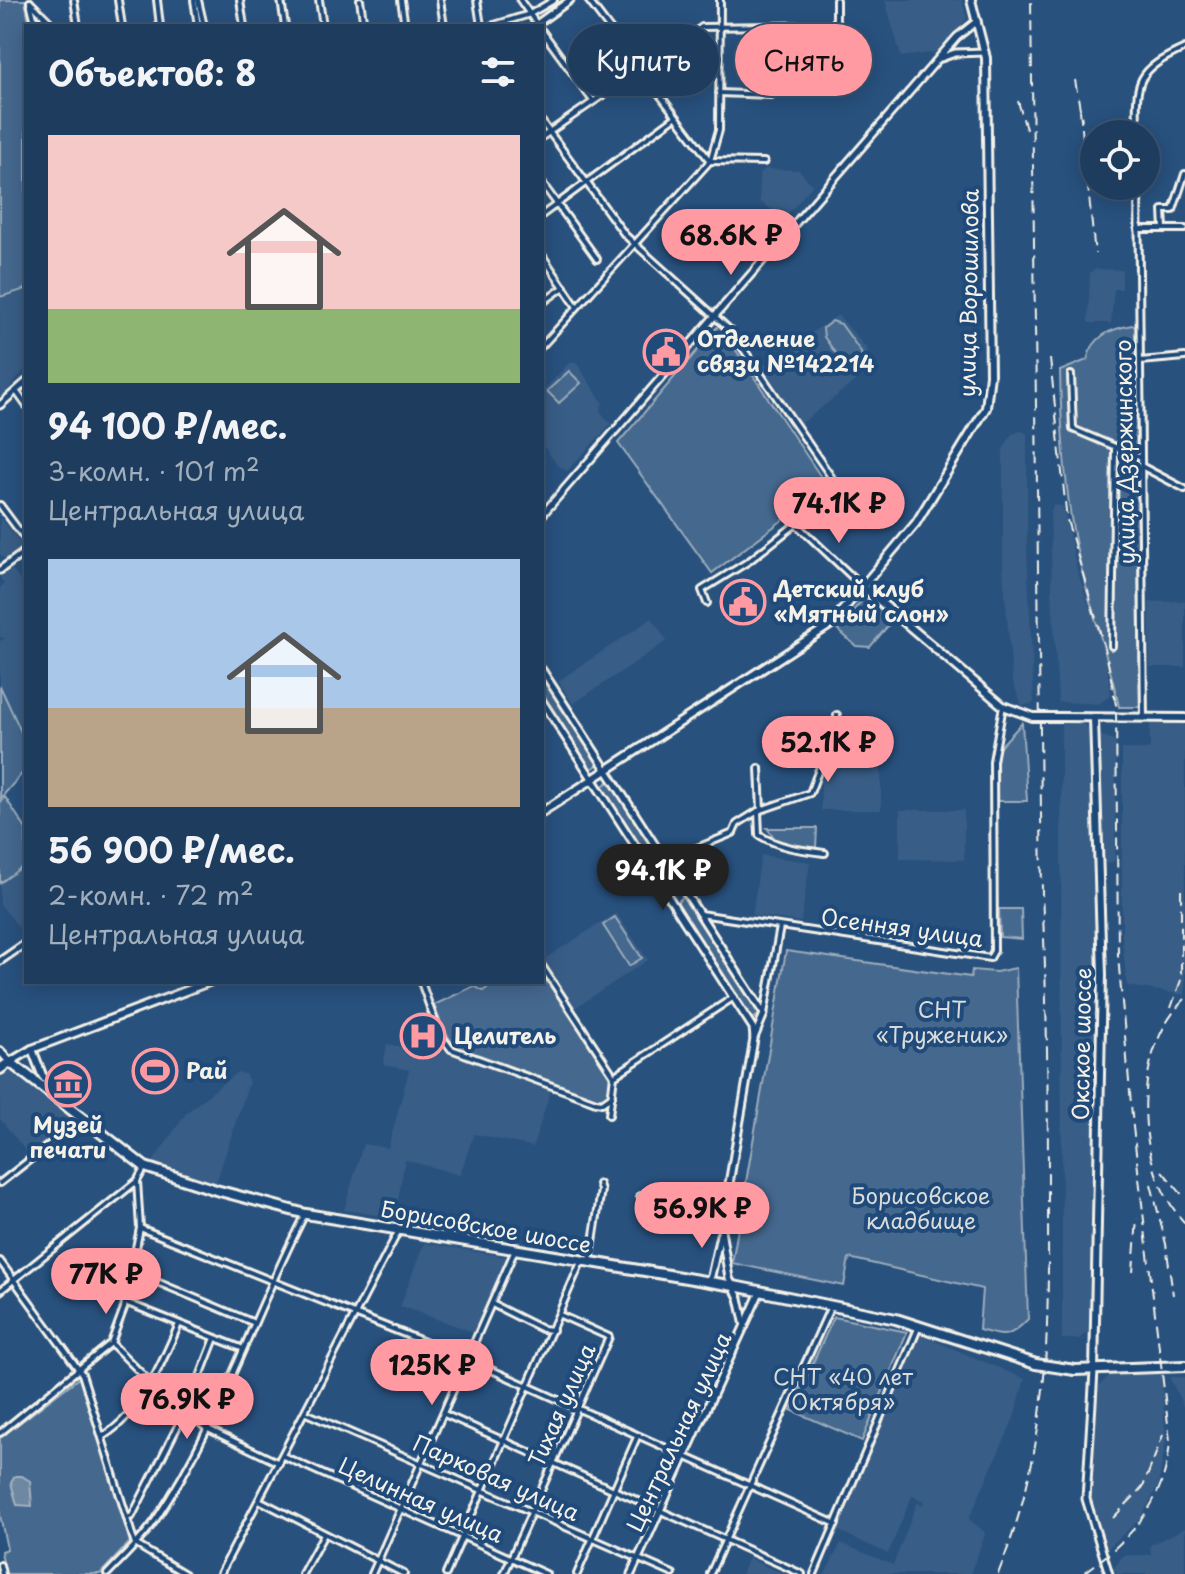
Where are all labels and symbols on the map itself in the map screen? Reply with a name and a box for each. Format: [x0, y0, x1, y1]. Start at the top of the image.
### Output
street label: улица Ворошилова [949, 188, 986, 397]
pin: 68.6K ₽ [657, 209, 805, 277]
place label: Отделение связи №142214 [697, 321, 874, 379]
public building icon: Отделение связи №142214 [642, 328, 690, 376]
street label: улица Дзержинского [1105, 339, 1142, 565]
pin: 74.1K ₽ [765, 477, 913, 545]
place label: Детский клуб «Мятный слон» [773, 571, 949, 629]
public building icon: Детский клуб «Мятный слон» [719, 578, 767, 626]
pin: 52.1K ₽ [754, 716, 902, 784]
pin: 94.1K ₽ [589, 844, 737, 912]
street label: Осенняя улица [819, 899, 985, 954]
street label: Окское шоссе [1063, 967, 1098, 1121]
park label: СНТ «Труженик» [876, 992, 1008, 1050]
hospital icon: Целитель [399, 1012, 447, 1060]
place label: Целитель [454, 1018, 556, 1051]
sports icon: Рай [131, 1047, 179, 1095]
place label: Рай [186, 1053, 227, 1086]
museum icon: Музей печати [44, 1060, 92, 1108]
place label: Музей печати [29, 1107, 107, 1165]
park label: Борисовское кладбище [852, 1178, 990, 1236]
pin: 56.9K ₽ [628, 1182, 776, 1250]
street label: Борисовское шоссе [379, 1191, 594, 1260]
pin: 77K ₽ [50, 1248, 162, 1316]
street label: Центральная улица [617, 1326, 739, 1537]
street label: Тихая улица [519, 1337, 603, 1471]
pin: 125K ₽ [367, 1339, 497, 1407]
park label: СНТ «40 лет Октября» [773, 1359, 913, 1417]
pin: 76.9K ₽ [113, 1373, 261, 1441]
street label: Парковая улица [408, 1425, 585, 1528]
street label: Целинная улица [334, 1448, 509, 1550]

